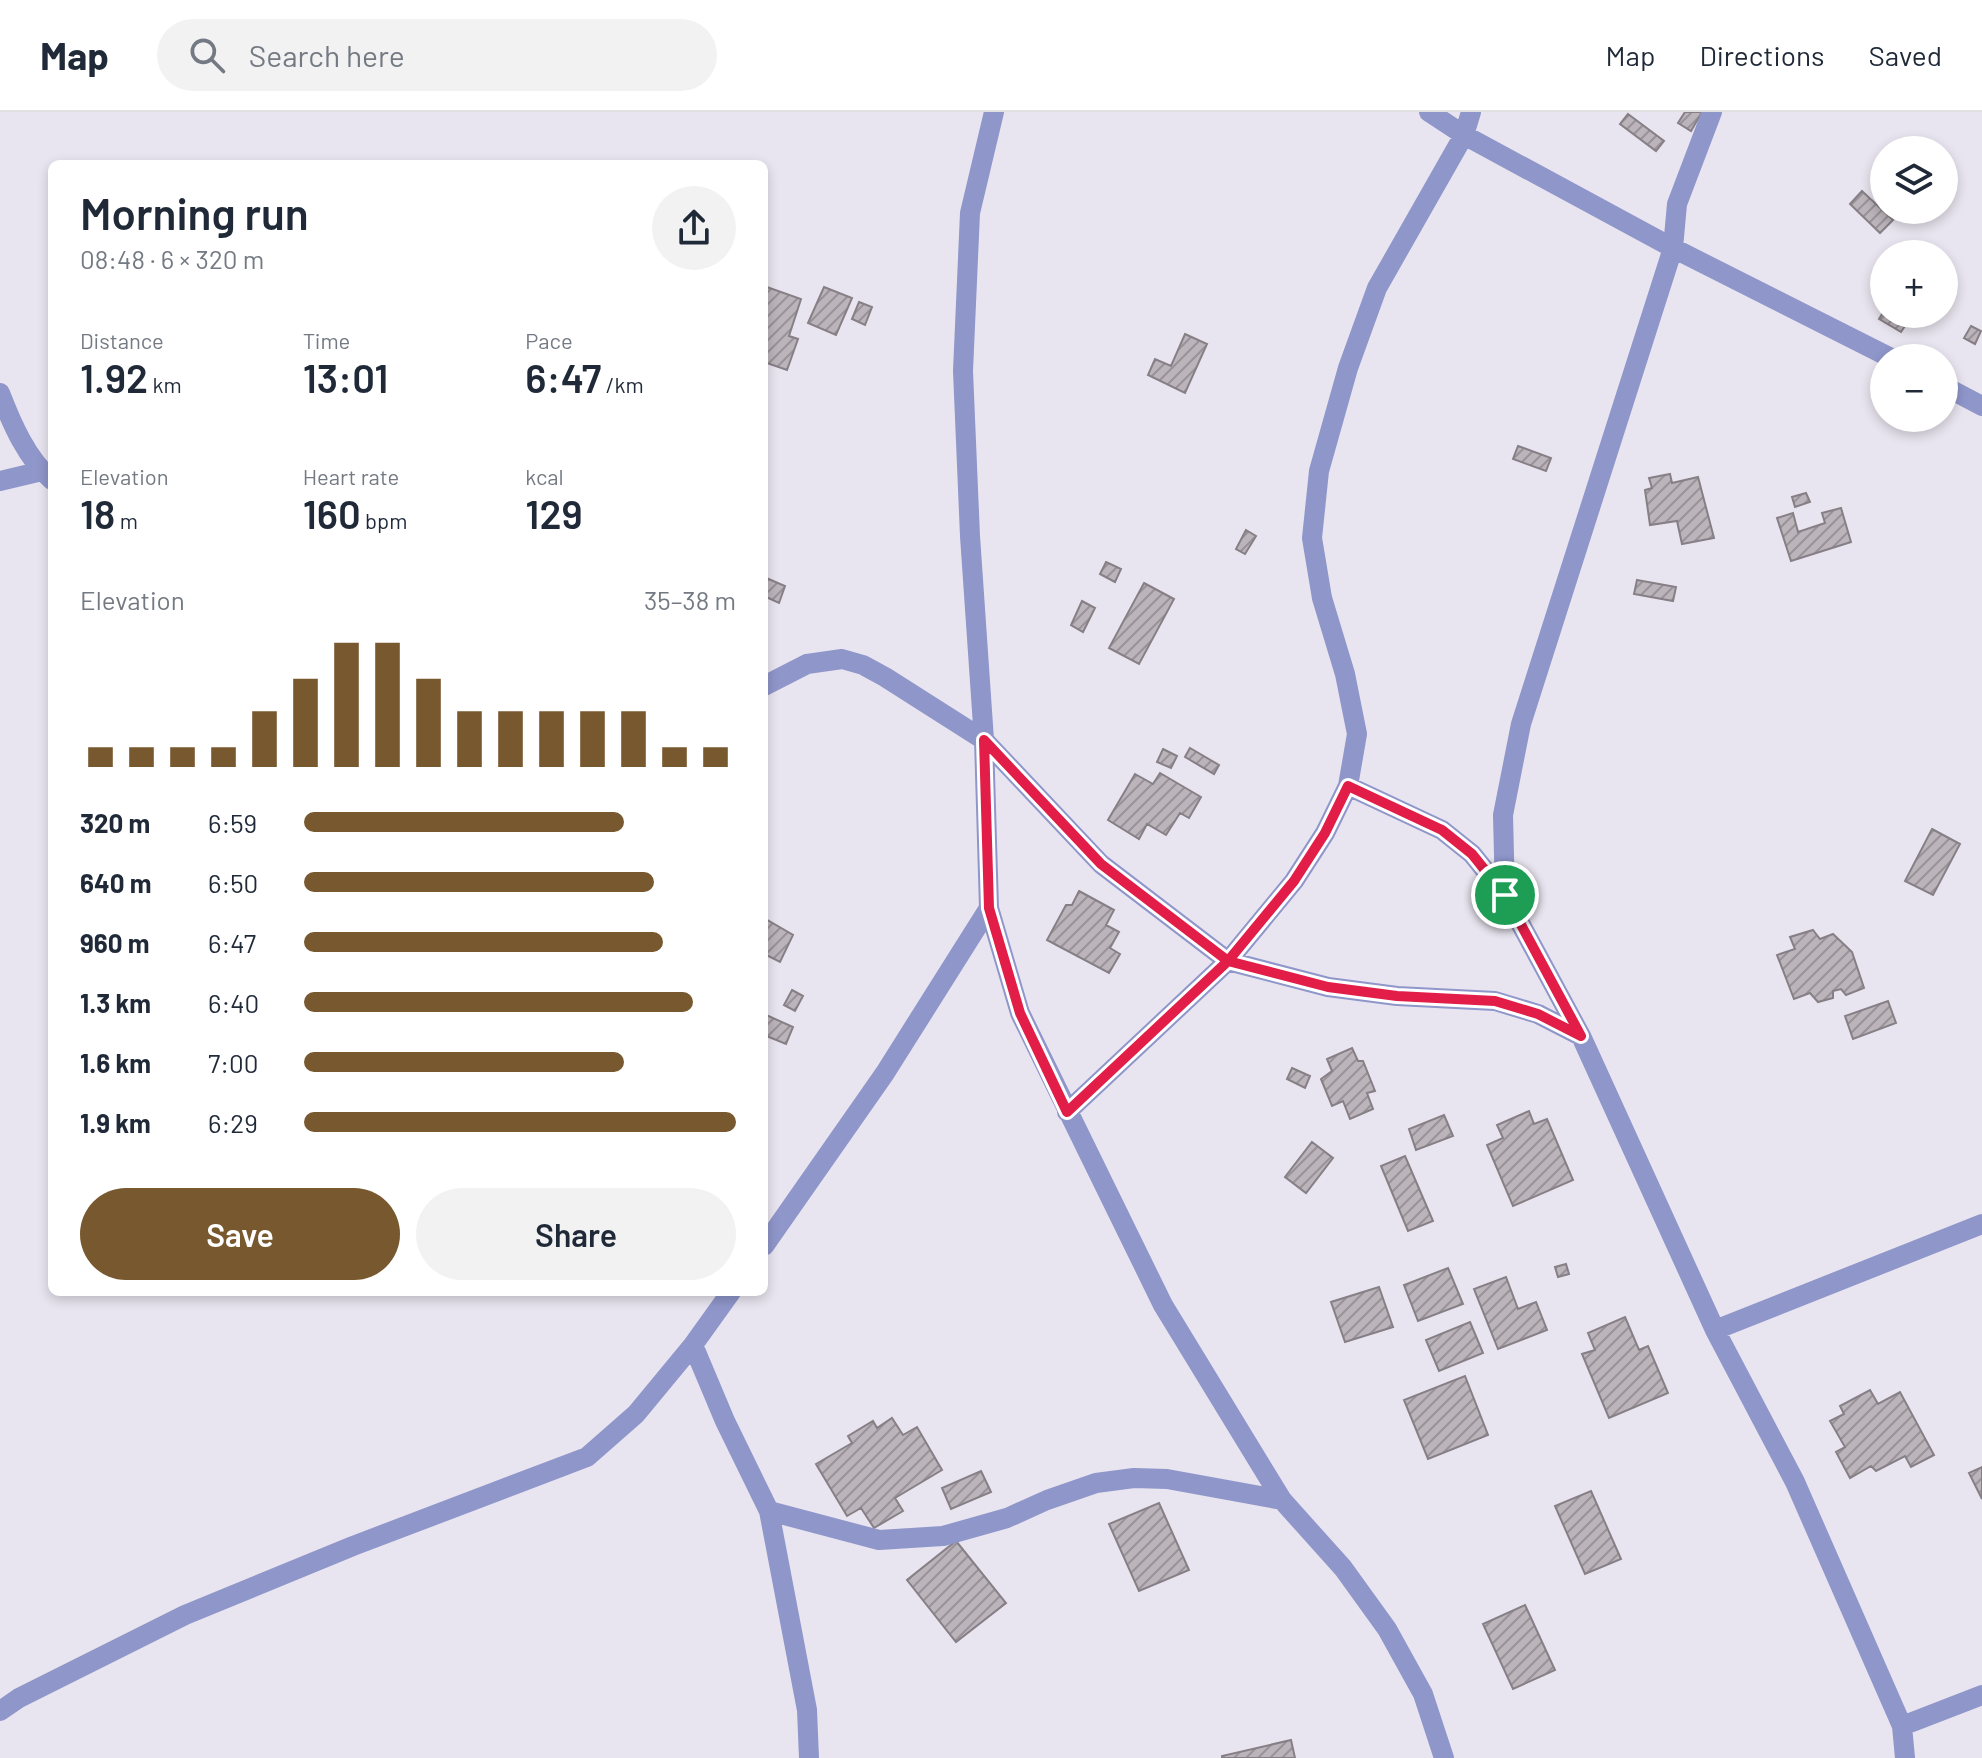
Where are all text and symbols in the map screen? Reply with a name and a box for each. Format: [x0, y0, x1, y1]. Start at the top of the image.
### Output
search box [157, 19, 717, 91]
text: Map [40, 32, 109, 78]
icon: search [185, 33, 229, 77]
text: Search here [249, 37, 405, 73]
text: Map [1606, 38, 1655, 72]
text: Directions [1699, 38, 1825, 72]
text: Saved [1869, 38, 1942, 72]
map controls [1870, 136, 1958, 432]
button: layers [1870, 136, 1958, 224]
text: Morning run [80, 186, 309, 239]
button: share [652, 186, 736, 270]
button: + [1870, 240, 1958, 328]
text: 08:48 · 6 × 320 m [80, 243, 264, 274]
text: Distance [80, 327, 164, 353]
text: Time [303, 327, 350, 353]
text: Pace [525, 327, 573, 353]
button: − [1870, 344, 1958, 432]
text: 1.92 [80, 353, 148, 401]
text: 13:01 [303, 353, 388, 401]
text: 6:47 [525, 353, 601, 401]
text: km [148, 371, 182, 397]
text: /km [601, 371, 644, 397]
text: Elevation [80, 463, 169, 489]
text: Heart rate [303, 463, 399, 489]
text: kcal [525, 463, 564, 489]
text: 18 [80, 489, 115, 537]
text: 160 [303, 489, 361, 537]
text: 129 [525, 489, 583, 537]
text: m [115, 507, 138, 533]
text: bpm [361, 507, 407, 533]
text: Elevation [80, 584, 185, 615]
text: 35–38 m [644, 584, 736, 615]
text: 320 m [80, 807, 150, 838]
text: 6:59 [208, 807, 257, 838]
pin [1471, 861, 1539, 929]
text: 640 m [80, 867, 151, 898]
text: 6:50 [208, 867, 258, 898]
icon: arrive [1483, 873, 1527, 917]
text: 960 m [80, 927, 150, 958]
text: 6:47 [208, 927, 256, 958]
text: 1.3 km [80, 987, 151, 1018]
text: 6:40 [208, 987, 259, 1018]
text: 1.6 km [80, 1047, 151, 1078]
text: 7:00 [208, 1047, 259, 1078]
text: 1.9 km [80, 1107, 151, 1138]
text: 6:29 [208, 1107, 258, 1138]
button: Save [80, 1188, 400, 1280]
button: Share [416, 1188, 736, 1280]

